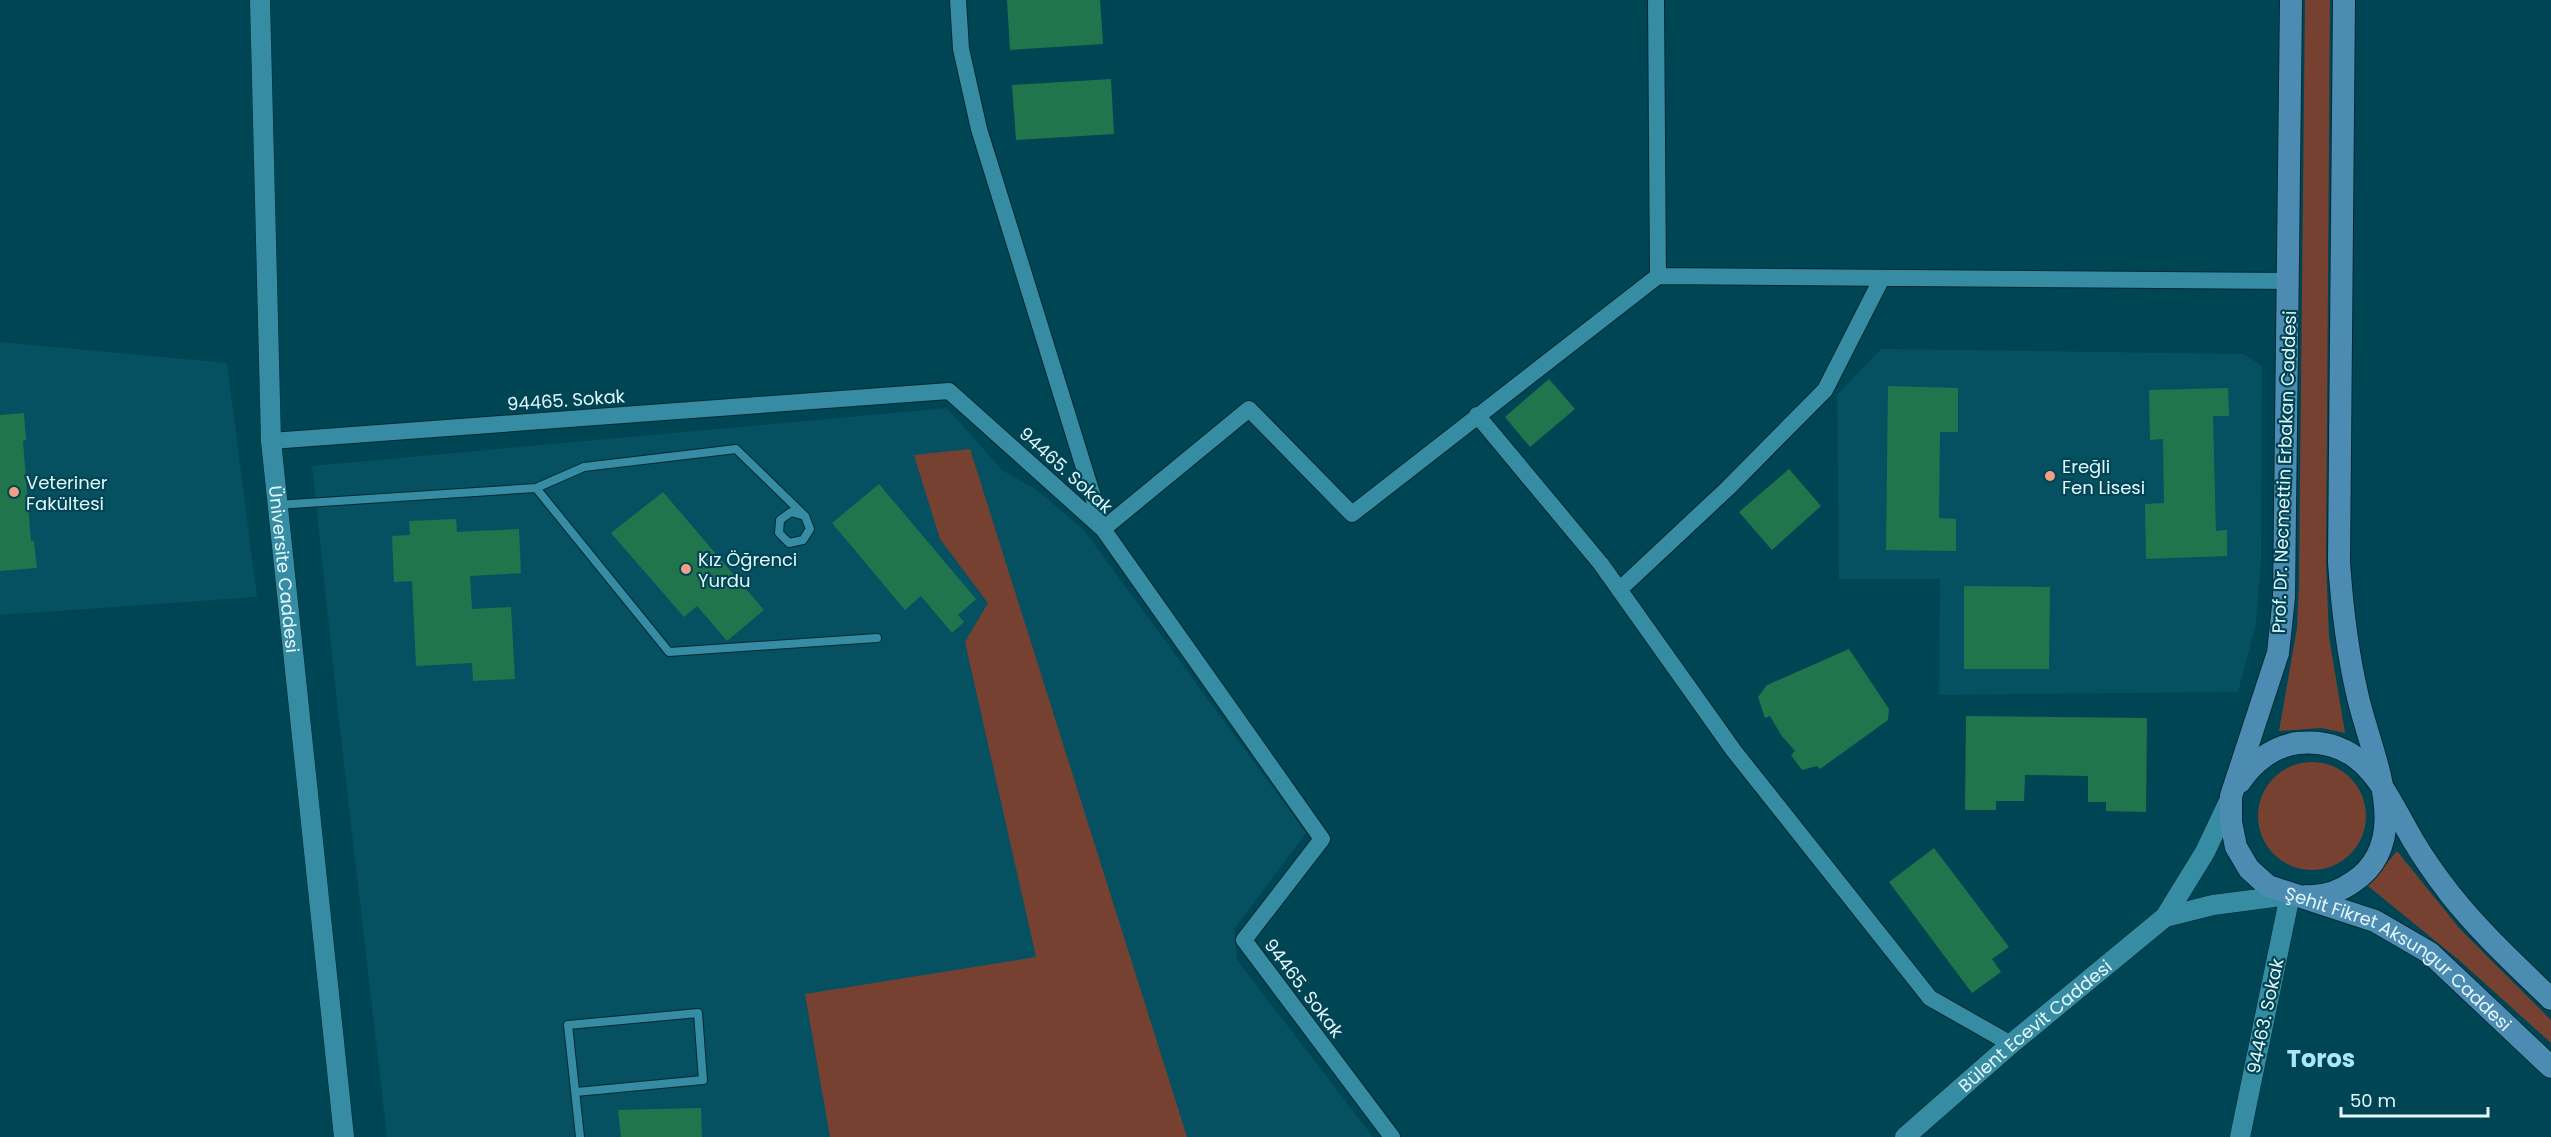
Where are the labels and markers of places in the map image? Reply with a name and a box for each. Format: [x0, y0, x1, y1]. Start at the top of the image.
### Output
place label: Ereğli Fen Lisesi [2062, 454, 2145, 500]
marker: Ereğli Fen Lisesi [2043, 469, 2057, 483]
place label: Veteriner Fakültesi [26, 470, 108, 516]
marker: Veteriner Fakültesi [7, 485, 21, 499]
place label: Kız Öğrenci Yurdu [698, 547, 797, 593]
marker: Kız Öğrenci Yurdu [679, 562, 693, 576]

